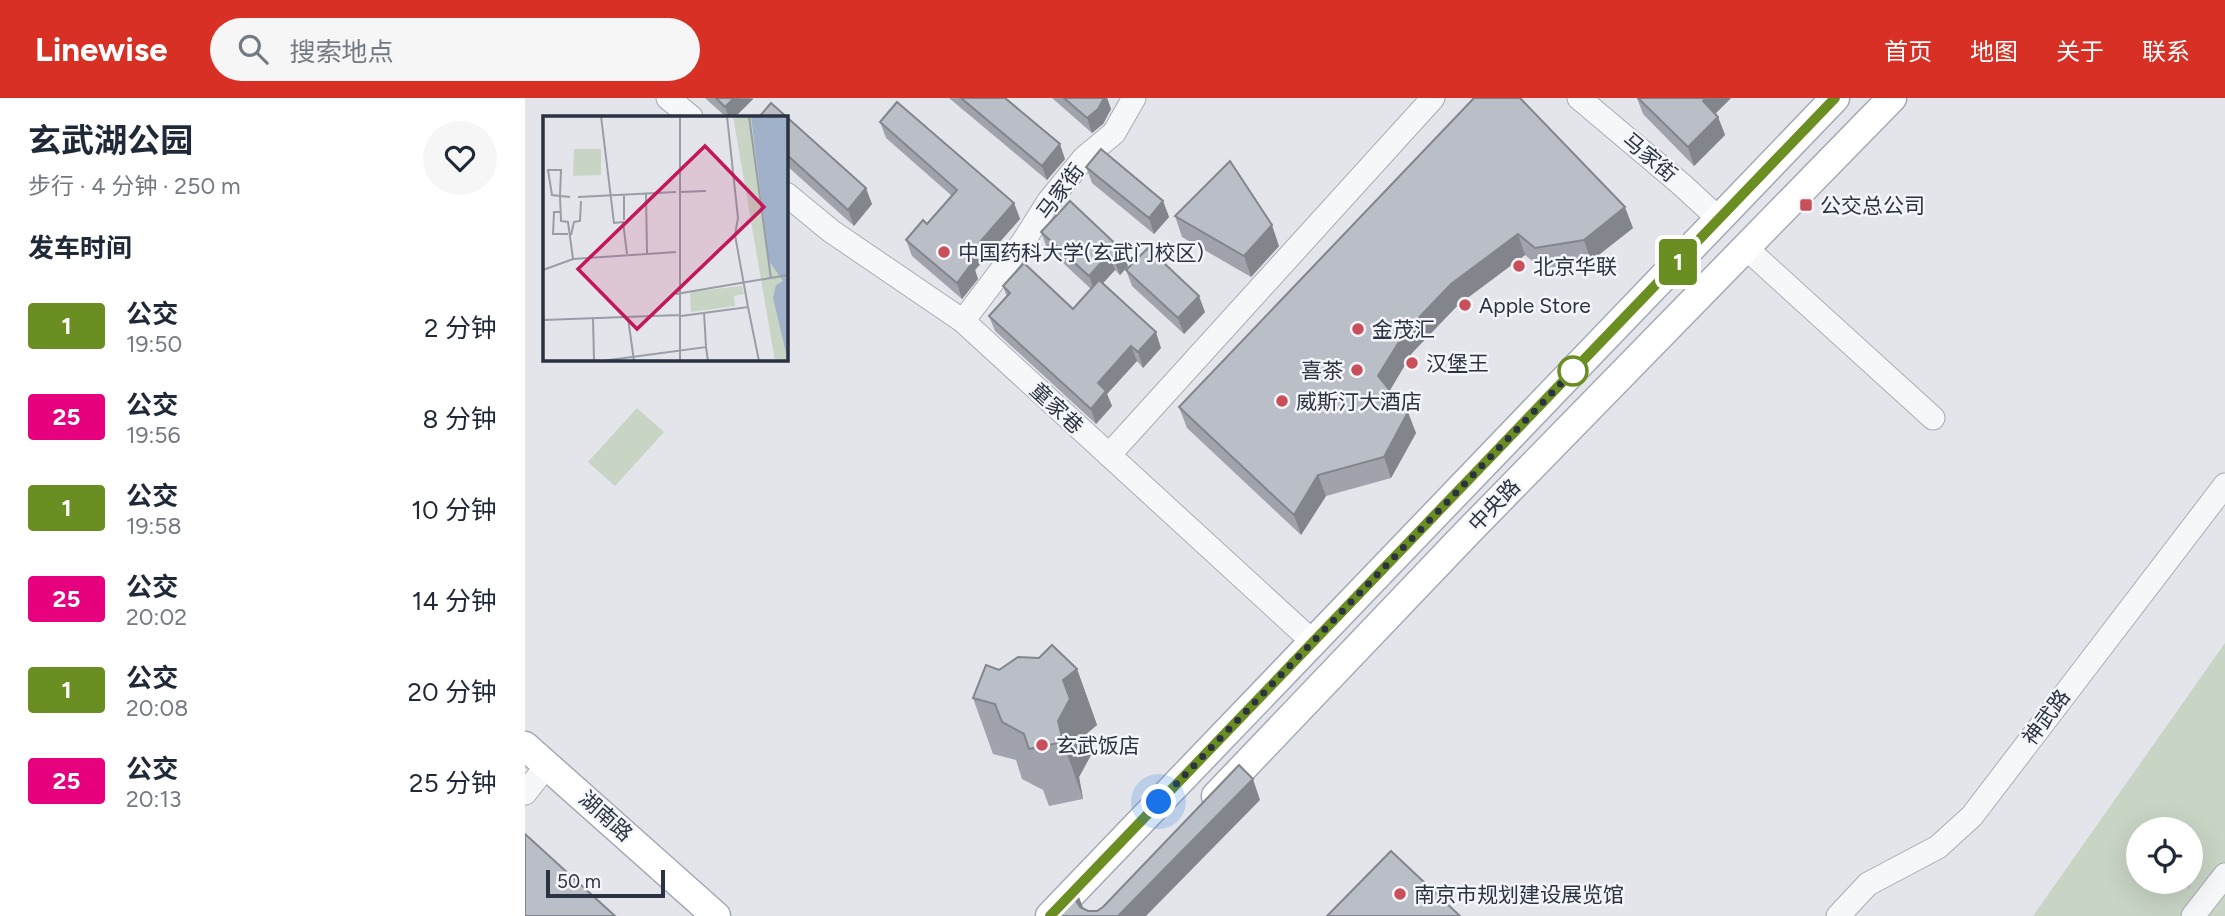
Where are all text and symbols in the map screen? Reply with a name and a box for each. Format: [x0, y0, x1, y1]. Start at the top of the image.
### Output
search box [210, 18, 700, 81]
text: Linewise [35, 30, 168, 69]
icon: search [234, 30, 272, 68]
text: 搜索地点 [290, 36, 394, 68]
text: 首页 [1884, 37, 1932, 66]
text: 地图 [1970, 37, 2018, 66]
text: 关于 [2056, 37, 2104, 66]
text: 联系 [2142, 37, 2190, 66]
inset map [543, 116, 787, 360]
text: 玄武湖公园 [28, 121, 193, 160]
button: heart [423, 121, 497, 195]
street label: 马家街 [1618, 127, 1682, 187]
street label: 马家街 [1031, 158, 1089, 224]
text: 步行 · 4 分钟 · 250 m [28, 172, 240, 200]
place label: 公交总公司 [1820, 193, 1925, 218]
marker: 公交总公司 [1798, 197, 1814, 213]
text: 发车时间 [28, 232, 132, 264]
line badge: 1 [1655, 239, 1701, 285]
place label: 中国药科大学(玄武门校区) [958, 240, 1204, 265]
marker: 中国药科大学(玄武门校区) [936, 244, 952, 260]
text: 1 [1673, 247, 1683, 276]
place label: 北京华联 [1533, 254, 1617, 279]
marker: 北京华联 [1511, 258, 1527, 274]
place label: Apple Store [1479, 293, 1591, 318]
marker: Apple Store [1457, 297, 1473, 313]
text: 公交 [126, 298, 178, 330]
text: 1 [61, 311, 72, 340]
text: 2 分钟 [424, 312, 497, 344]
place label: 金茂汇 [1372, 317, 1435, 342]
marker: 金茂汇 [1350, 321, 1366, 337]
text: 19:50 [126, 330, 182, 358]
place label: 汉堡王 [1426, 351, 1489, 376]
marker: 汉堡王 [1404, 355, 1420, 371]
unlabelled marker [1558, 356, 1588, 386]
place label: 喜茶 [1301, 358, 1343, 383]
marker: 喜茶 [1349, 362, 1365, 378]
street label: 童家巷 [1025, 377, 1089, 439]
text: 公交 [126, 389, 178, 421]
place label: 威斯汀大酒店 [1296, 389, 1422, 414]
marker: 威斯汀大酒店 [1274, 393, 1290, 409]
text: 25 [53, 402, 80, 431]
text: 8 分钟 [423, 403, 497, 435]
text: 19:56 [126, 421, 181, 449]
street label: 中央路 [1463, 474, 1525, 536]
text: 公交 [126, 480, 178, 512]
text: 1 [61, 493, 72, 522]
text: 10 分钟 [411, 494, 497, 526]
text: 19:58 [126, 512, 182, 540]
text: 公交 [126, 571, 178, 603]
text: 25 [53, 584, 80, 613]
text: 14 分钟 [412, 585, 497, 617]
text: 20:02 [126, 603, 187, 631]
text: 公交 [126, 662, 178, 694]
text: 1 [61, 675, 72, 704]
text: 20 分钟 [407, 676, 497, 708]
street label: 神武路 [2017, 684, 2075, 750]
text: 20:08 [126, 694, 188, 722]
place label: 玄武饭店 [1056, 733, 1140, 758]
marker: 玄武饭店 [1034, 737, 1050, 753]
text: 公交 [126, 753, 178, 785]
text: 25 [53, 766, 80, 795]
text: 25 分钟 [409, 767, 497, 799]
your location [1141, 784, 1176, 819]
text: 20:13 [126, 785, 181, 813]
street label: 湖南路 [574, 786, 638, 846]
map controls [2126, 817, 2203, 894]
button: locate [2126, 817, 2203, 894]
scale bar [546, 867, 665, 899]
text: 50 m [557, 870, 601, 893]
place label: 南京市规划建设展览馆 [1414, 882, 1624, 907]
marker: 南京市规划建设展览馆 [1392, 886, 1408, 902]

